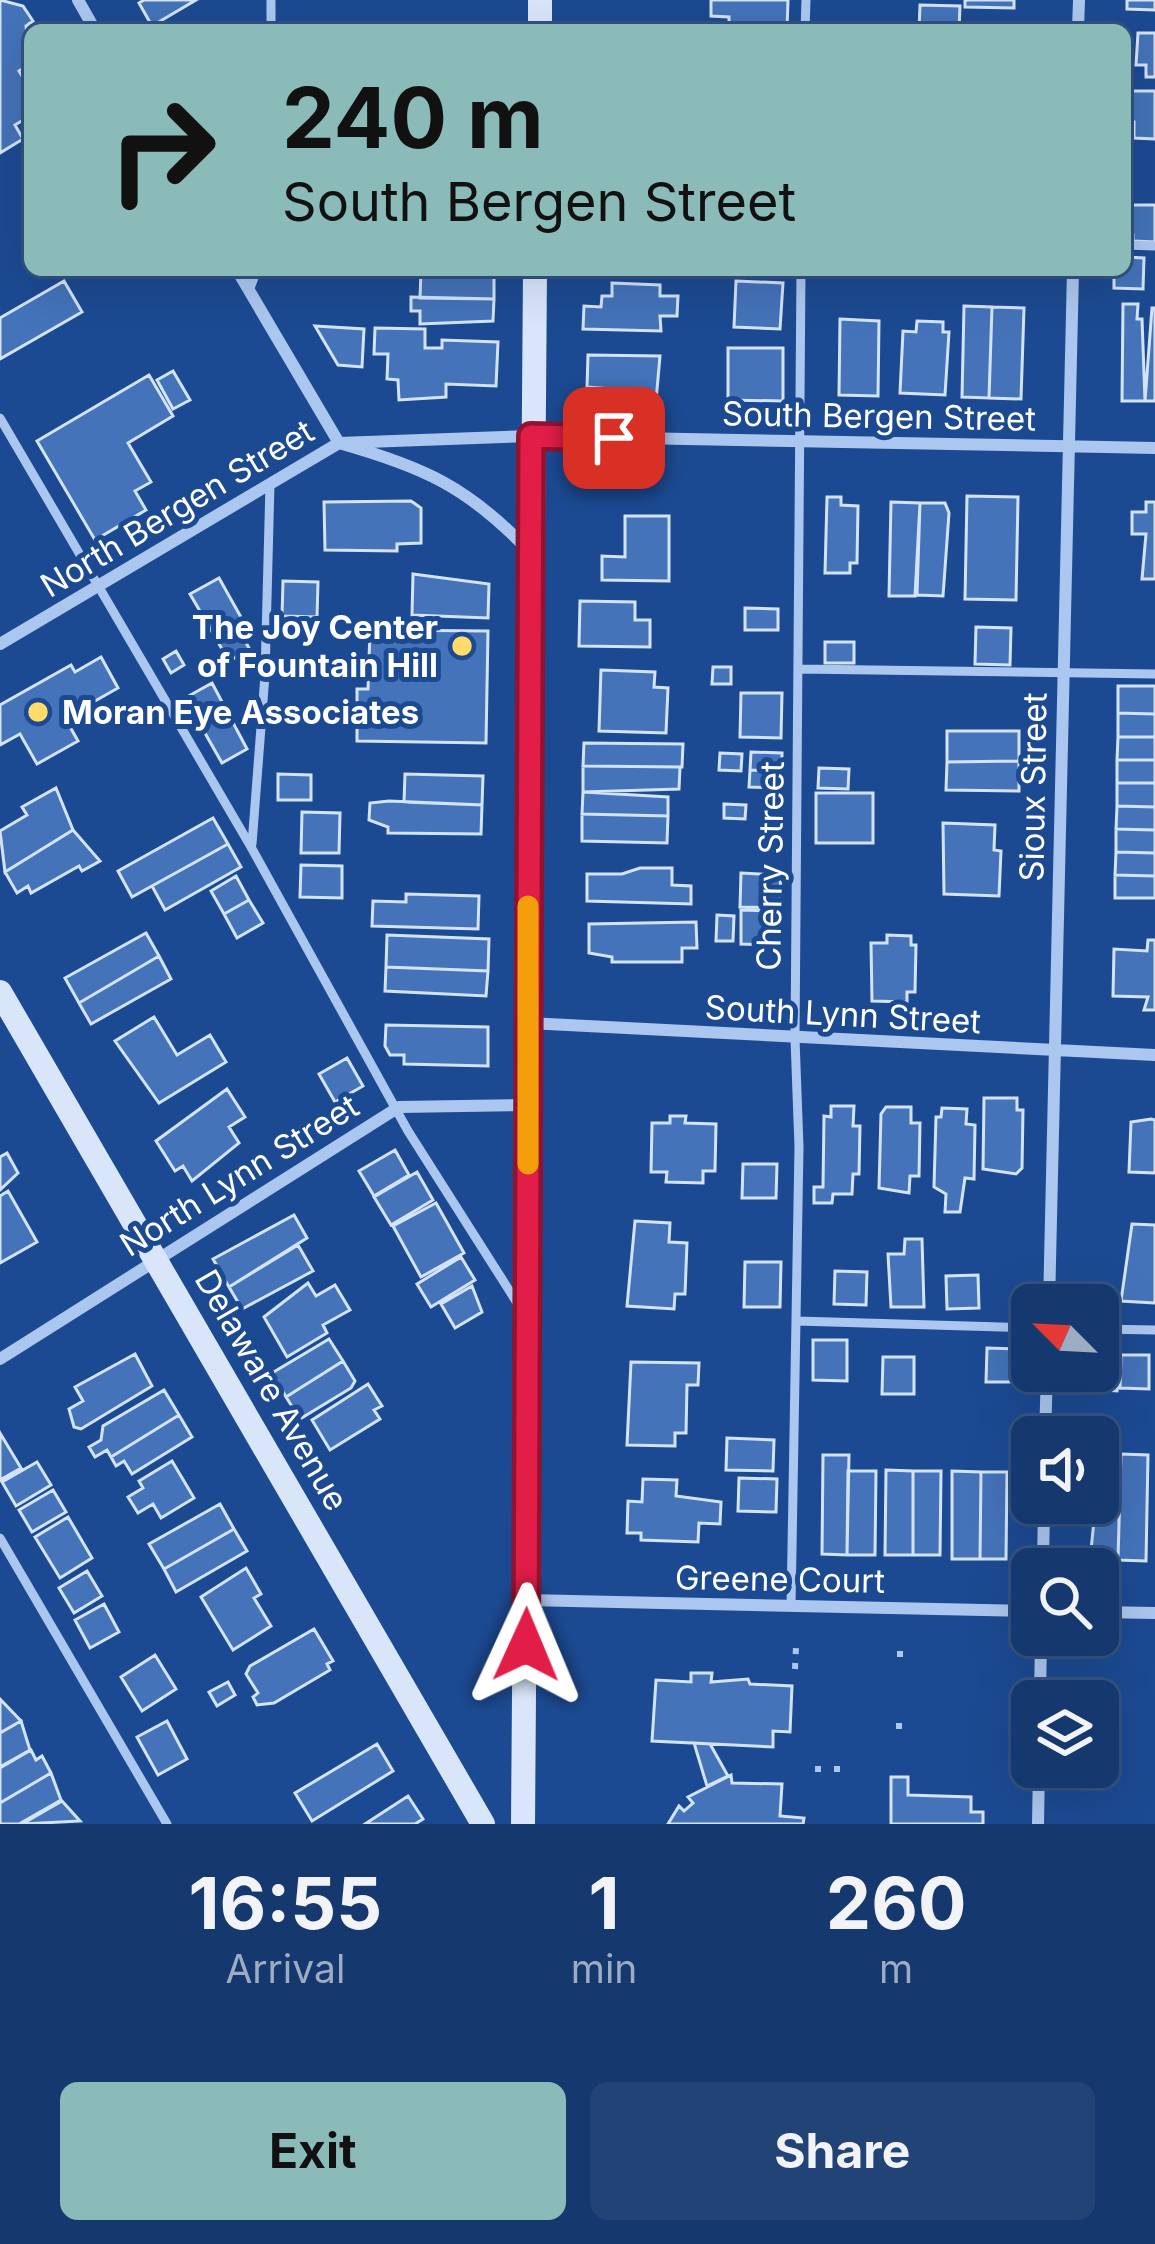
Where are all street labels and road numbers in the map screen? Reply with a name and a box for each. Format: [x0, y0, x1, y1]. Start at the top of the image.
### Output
street label: South Bergen Street [722, 393, 1037, 439]
street label: North Bergen Street [33, 411, 321, 605]
street label: Sioux Street [1011, 692, 1055, 882]
street label: Cherry Street [748, 761, 792, 971]
street label: South Lynn Street [704, 987, 982, 1041]
street label: North Lynn Street [112, 1085, 366, 1264]
street label: Delaware Avenue [187, 1262, 357, 1518]
street label: Greene Court [675, 1557, 886, 1601]

